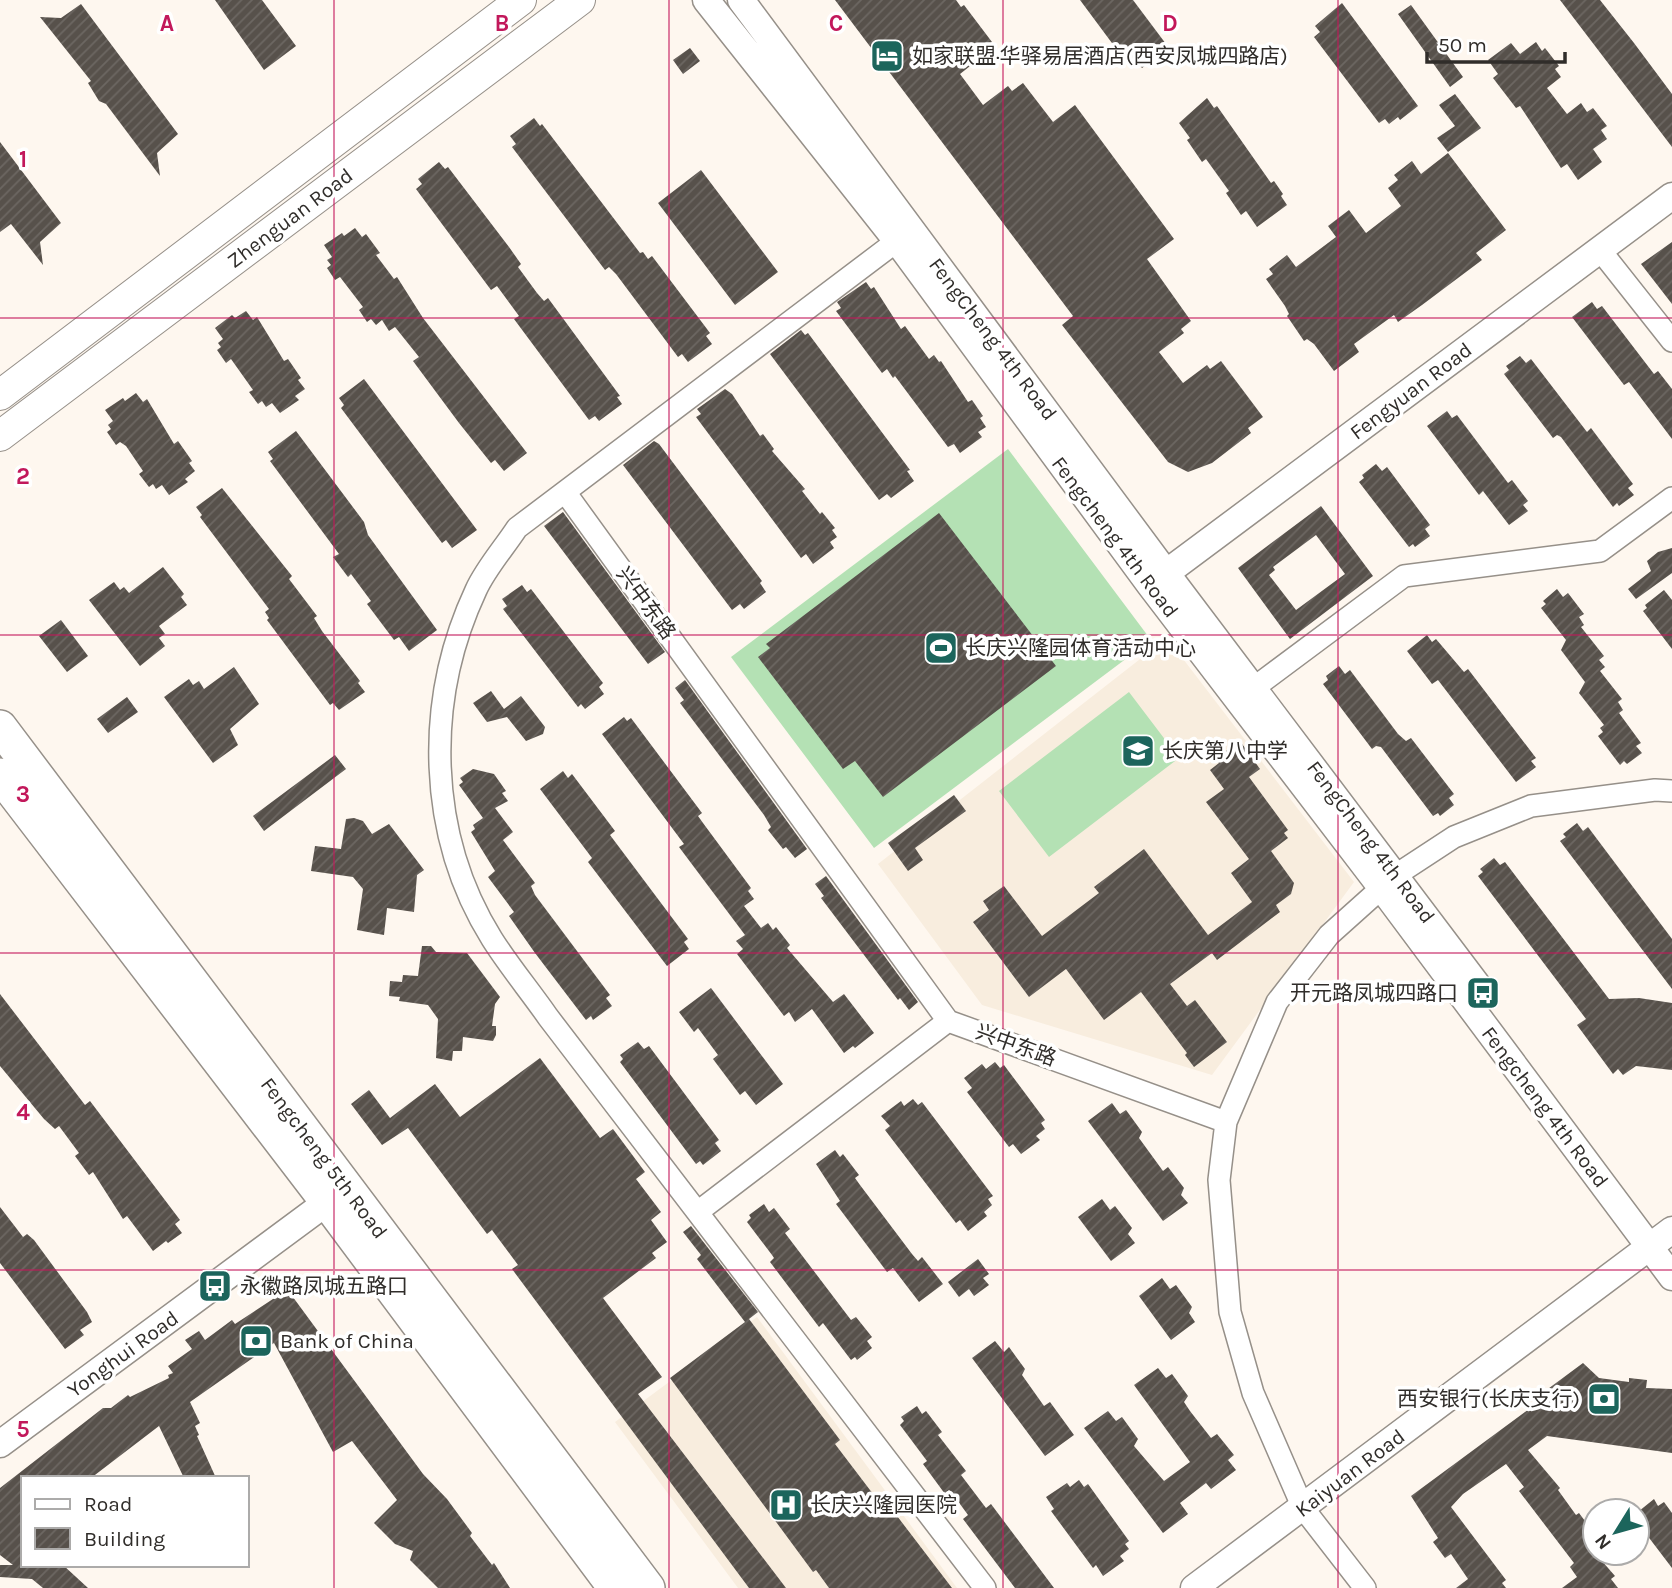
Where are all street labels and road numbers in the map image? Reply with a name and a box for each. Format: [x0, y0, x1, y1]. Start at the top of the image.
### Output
street label: Zhenguan Road [223, 163, 357, 273]
street label: FengCheng 4th Road [924, 253, 1062, 425]
street label: Fengyuan Road [1345, 337, 1477, 445]
street label: Fengcheng 4th Road [1047, 452, 1183, 622]
street label: 兴中东路 [612, 562, 680, 644]
street label: FengCheng 4th Road [1302, 756, 1440, 928]
street label: 兴中东路 [972, 1019, 1060, 1071]
street label: Fengcheng 4th Road [1477, 1022, 1613, 1192]
street label: Fengcheng 5th Road [256, 1073, 392, 1243]
street label: Yonghui Road [63, 1306, 183, 1402]
street label: Kaiyuan Road [1291, 1424, 1409, 1522]

